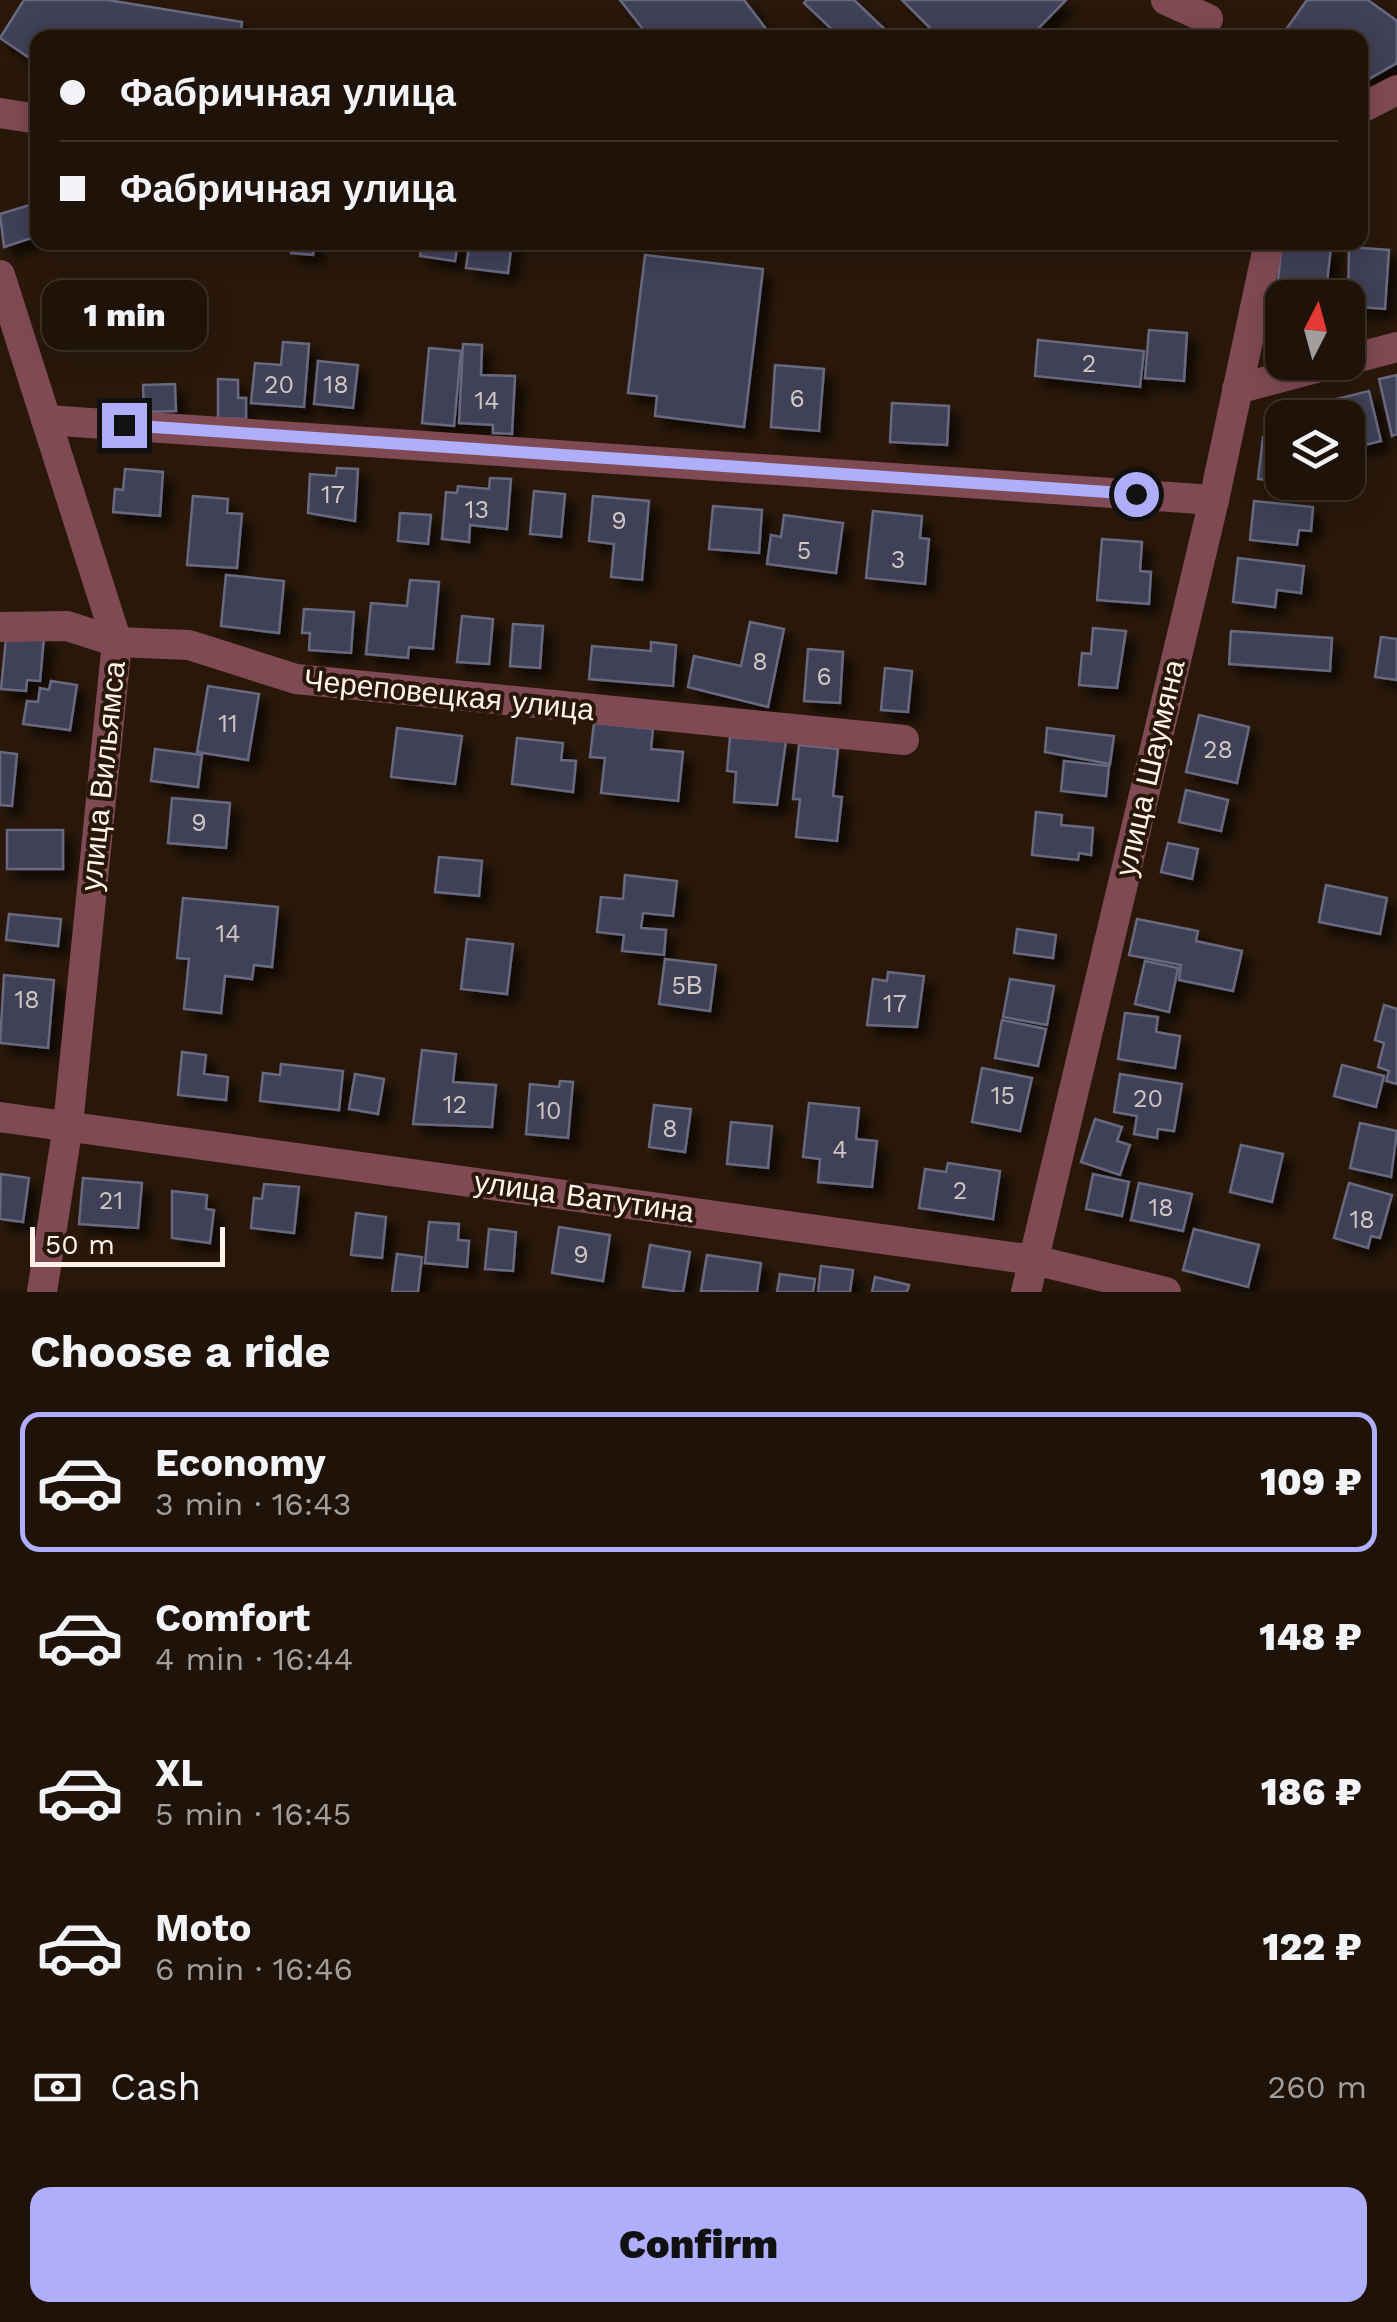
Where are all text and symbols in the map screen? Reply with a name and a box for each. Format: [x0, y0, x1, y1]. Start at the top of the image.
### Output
text: Фабричная улица [120, 71, 456, 115]
text: Фабричная улица [120, 167, 456, 211]
callout: 1 min [42, 280, 206, 350]
north arrow [1265, 280, 1365, 380]
map controls [1265, 280, 1365, 500]
text: 1 min [83, 296, 166, 334]
house number: 2 [1082, 349, 1096, 378]
house number: 20 [264, 370, 294, 399]
house number: 18 [323, 370, 349, 399]
house number: 6 [789, 384, 805, 413]
house number: 14 [474, 386, 500, 415]
button: layers [1265, 400, 1365, 500]
route end [102, 403, 147, 448]
route start [1114, 472, 1159, 517]
house number: 17 [321, 480, 345, 509]
house number: 13 [465, 495, 489, 524]
house number: 9 [611, 506, 627, 535]
house number: 5 [797, 536, 811, 565]
house number: 3 [891, 545, 905, 574]
house number: 8 [752, 647, 768, 676]
street label: улица Шаумяна [1108, 656, 1192, 880]
street label: улица Вильямса [73, 659, 132, 893]
street label: Череповецкая улица [302, 662, 596, 727]
house number: 6 [816, 662, 832, 691]
house number: 11 [218, 709, 238, 738]
house number: 28 [1203, 735, 1233, 764]
house number: 9 [191, 808, 207, 837]
house number: 14 [215, 919, 241, 948]
house number: 5В [671, 971, 703, 1000]
house number: 18 [14, 985, 40, 1014]
house number: 17 [883, 989, 907, 1018]
house number: 15 [991, 1081, 1015, 1110]
house number: 20 [1133, 1084, 1163, 1113]
house number: 12 [443, 1090, 467, 1119]
house number: 10 [536, 1096, 562, 1125]
house number: 8 [662, 1114, 678, 1143]
house number: 4 [832, 1135, 848, 1164]
street label: улица Ватутина [472, 1164, 697, 1229]
house number: 2 [953, 1176, 967, 1205]
house number: 21 [99, 1186, 123, 1215]
house number: 18 [1148, 1193, 1174, 1222]
house number: 18 [1349, 1205, 1375, 1234]
scale bar [30, 1222, 225, 1266]
text: 50 m [45, 1228, 115, 1261]
house number: 9 [573, 1240, 589, 1269]
text: Choose a ride [30, 1325, 330, 1378]
icon: car [35, 1437, 125, 1527]
text: Economy [155, 1441, 326, 1485]
text: 109 ₽ [1260, 1460, 1362, 1504]
text: 3 min · 16:43 [155, 1485, 351, 1523]
icon: car [35, 1592, 125, 1682]
text: Comfort [155, 1596, 310, 1640]
text: 148 ₽ [1259, 1615, 1362, 1659]
text: 4 min · 16:44 [155, 1640, 353, 1678]
icon: car [35, 1747, 125, 1837]
text: XL [155, 1751, 203, 1795]
text: 186 ₽ [1261, 1770, 1362, 1814]
text: 5 min · 16:45 [155, 1795, 351, 1833]
icon: car [35, 1902, 125, 1992]
text: Moto [155, 1906, 251, 1950]
text: 122 ₽ [1263, 1925, 1362, 1969]
text: 6 min · 16:46 [155, 1950, 353, 1988]
icon: cash [30, 2060, 85, 2115]
text: Cash [110, 2065, 201, 2109]
text: 260 m [1268, 2068, 1367, 2106]
button: Confirm [30, 2187, 1367, 2302]

